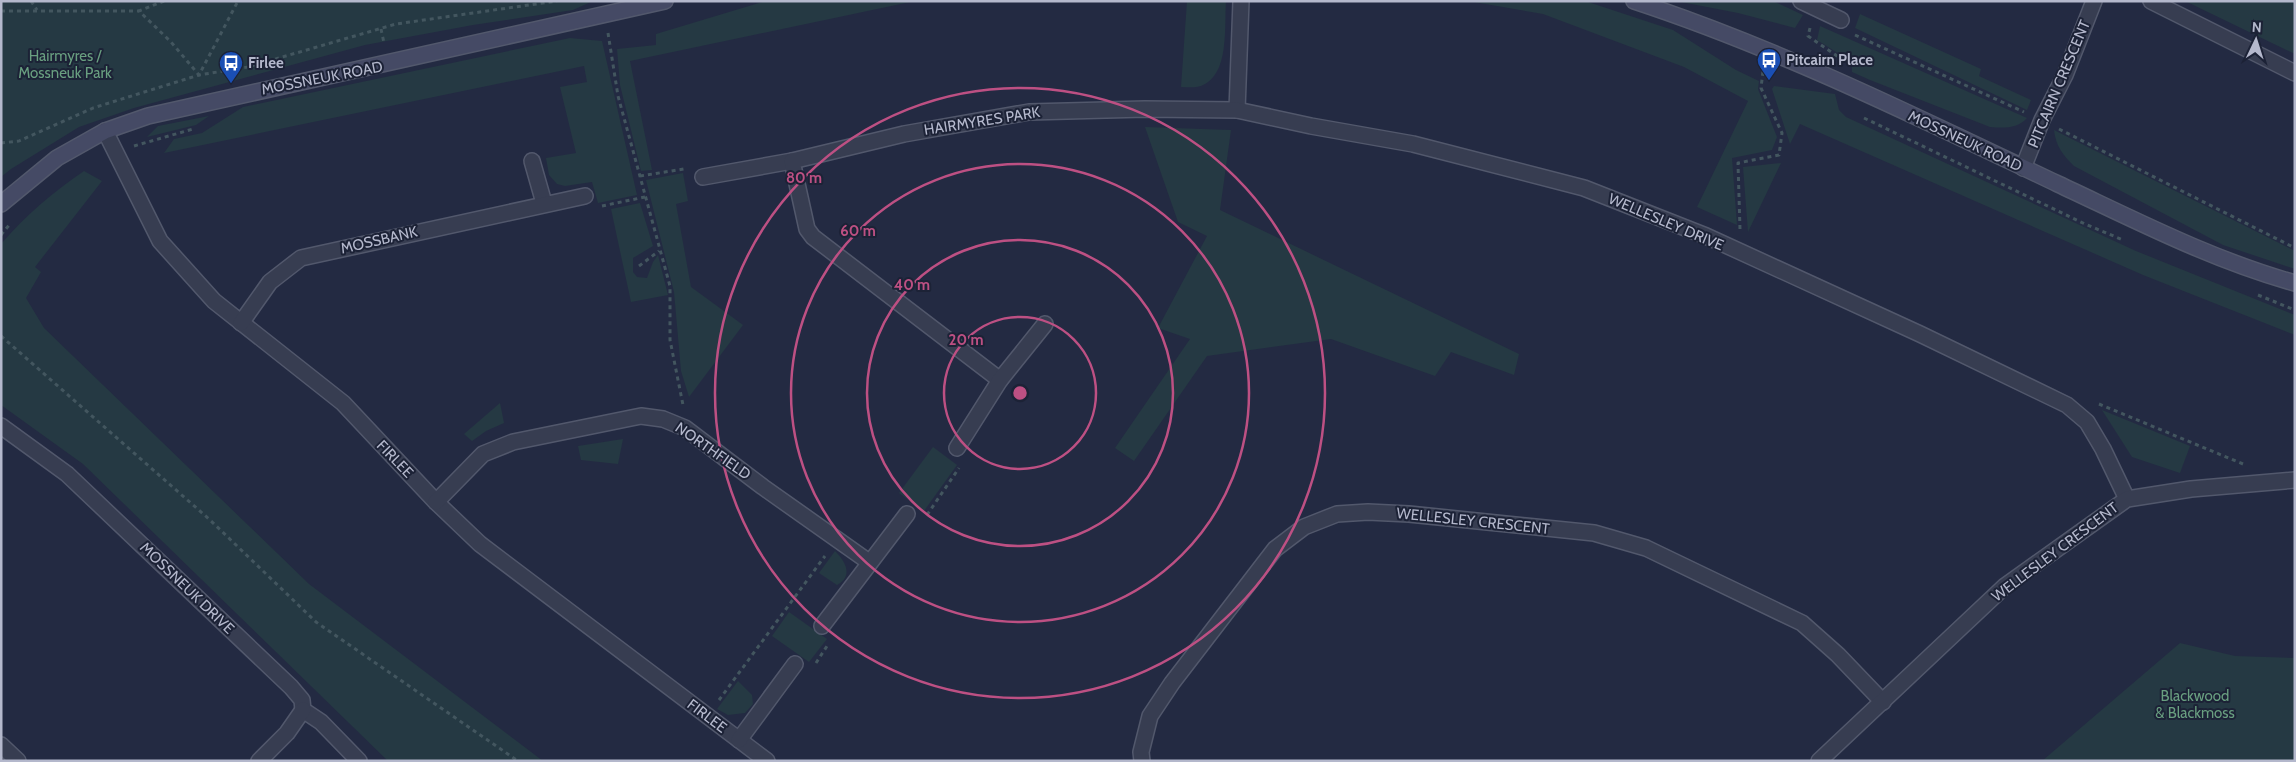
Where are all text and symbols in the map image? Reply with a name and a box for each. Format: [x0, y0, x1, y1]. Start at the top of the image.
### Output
north arrow [2231, 15, 2281, 65]
street label: PITCAIRN CRESCENT [2024, 18, 2094, 150]
text: N [2251, 18, 2262, 36]
park label: Hairmyres / Mossneuk Park [18, 47, 112, 82]
bus stop icon: Pitcairn Place [1756, 47, 1782, 81]
bus stop icon: Firlee [218, 50, 244, 84]
place label: Pitcairn Place [1786, 51, 1873, 69]
place label: Firlee [248, 54, 284, 72]
street label: MOSSNEUK ROAD [260, 57, 384, 99]
street label: HAIRMYRES PARK [923, 103, 1042, 139]
street label: MOSSNEUK ROAD [1905, 107, 2025, 175]
text: 80 m [786, 169, 822, 187]
street label: WELLESLEY DRIVE [1606, 190, 1726, 254]
street label: MOSSBANK [339, 222, 420, 258]
text: 60 m [840, 222, 876, 240]
text: 40 m [894, 276, 930, 294]
text: 20 m [949, 331, 983, 349]
centre of rings [1011, 384, 1029, 402]
street label: NORTHFIELD [672, 418, 754, 484]
street label: FIRLEE [373, 437, 417, 481]
street label: WELLESLEY CRESCENT [1988, 499, 2122, 605]
street label: WELLESLEY CRESCENT [1396, 504, 1550, 538]
street label: MOSSNEUK DRIVE [136, 538, 238, 638]
park label: Blackwood & Blackmoss [2155, 687, 2235, 722]
street label: FIRLEE [684, 695, 730, 737]

